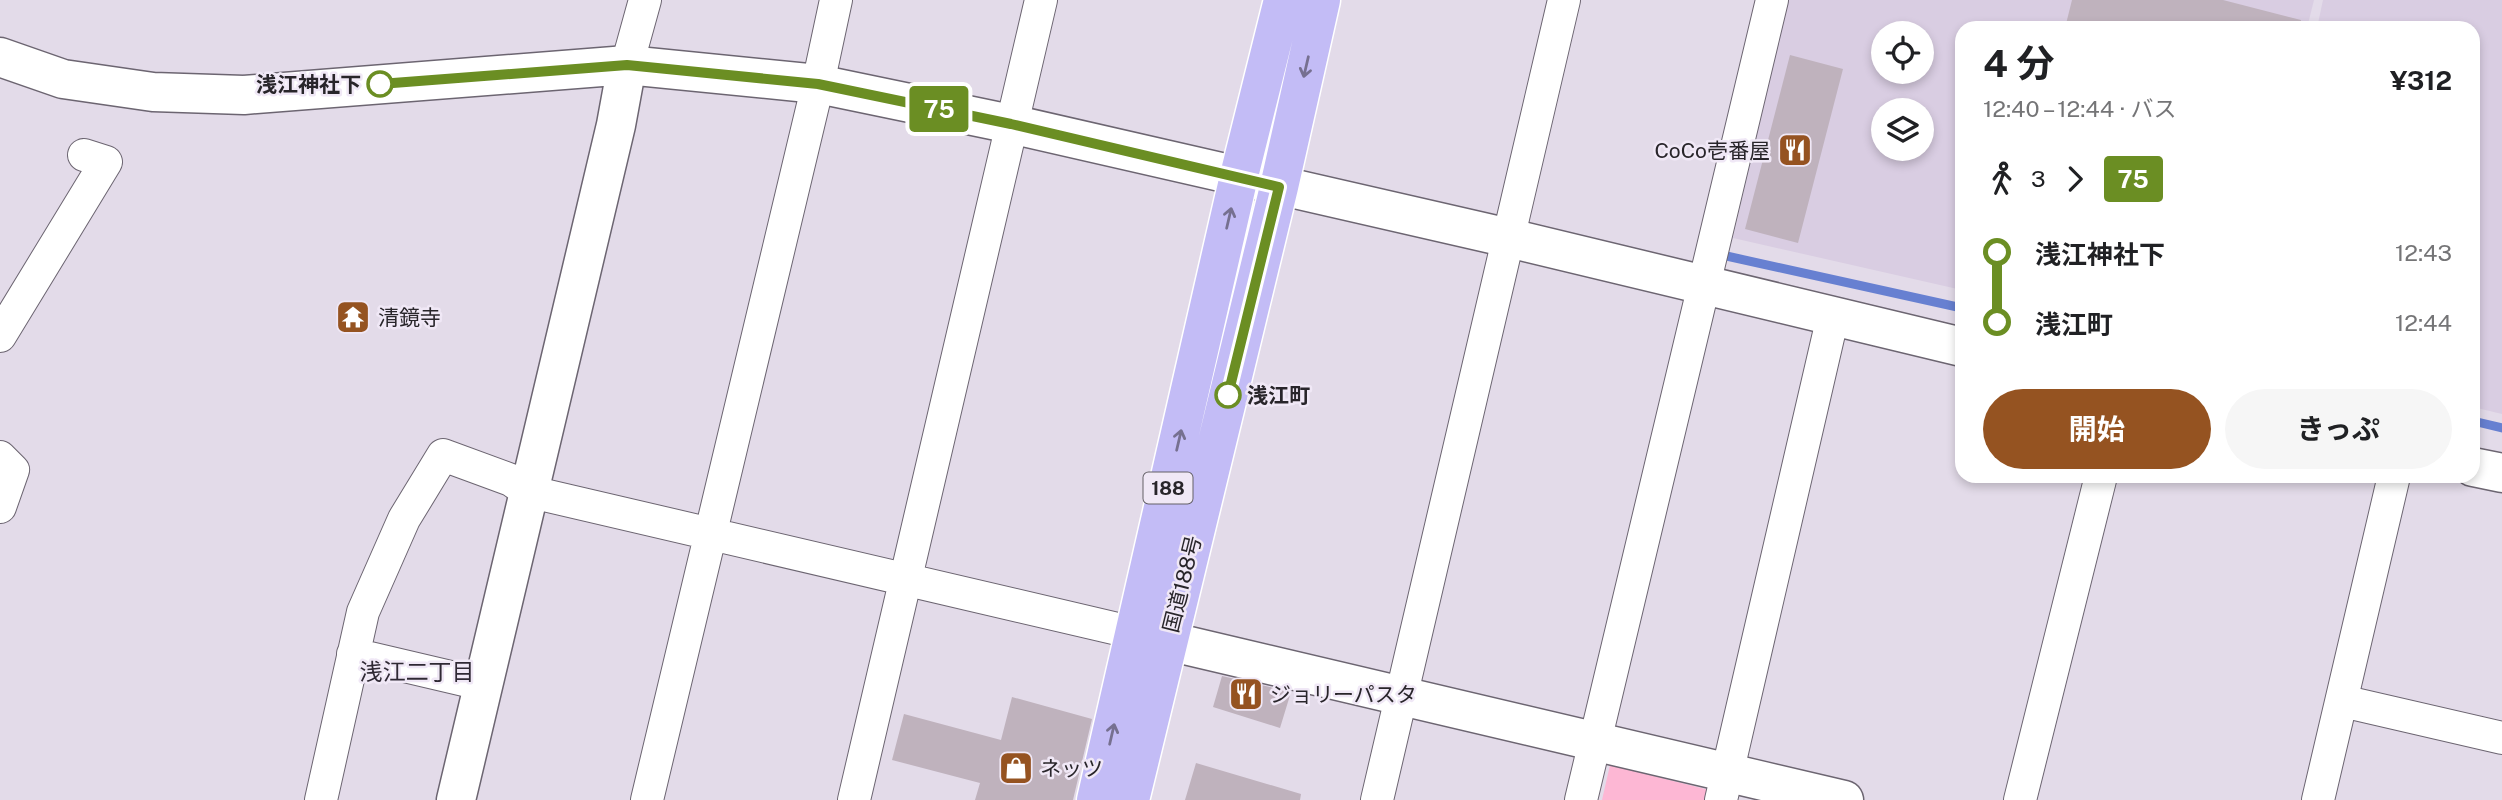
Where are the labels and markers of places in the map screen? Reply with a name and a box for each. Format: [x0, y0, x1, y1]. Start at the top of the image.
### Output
marker: 浅江神社下 [367, 71, 393, 97]
place label: 浅江神社下 [256, 72, 361, 97]
restaurant icon: CoCo壱番屋 [1776, 131, 1814, 169]
place label: CoCo壱番屋 [1654, 138, 1770, 163]
temple icon: 清鏡寺 [334, 298, 372, 336]
place label: 清鏡寺 [378, 305, 441, 330]
marker: 浅江町 [1215, 382, 1241, 408]
place label: 浅江町 [1247, 383, 1310, 408]
restaurant icon: ジョリーパスタ [1227, 675, 1265, 713]
place label: ジョリーパスタ [1270, 682, 1417, 707]
shop icon: ネッツ [997, 749, 1035, 787]
place label: ネッツ [1040, 756, 1103, 781]

